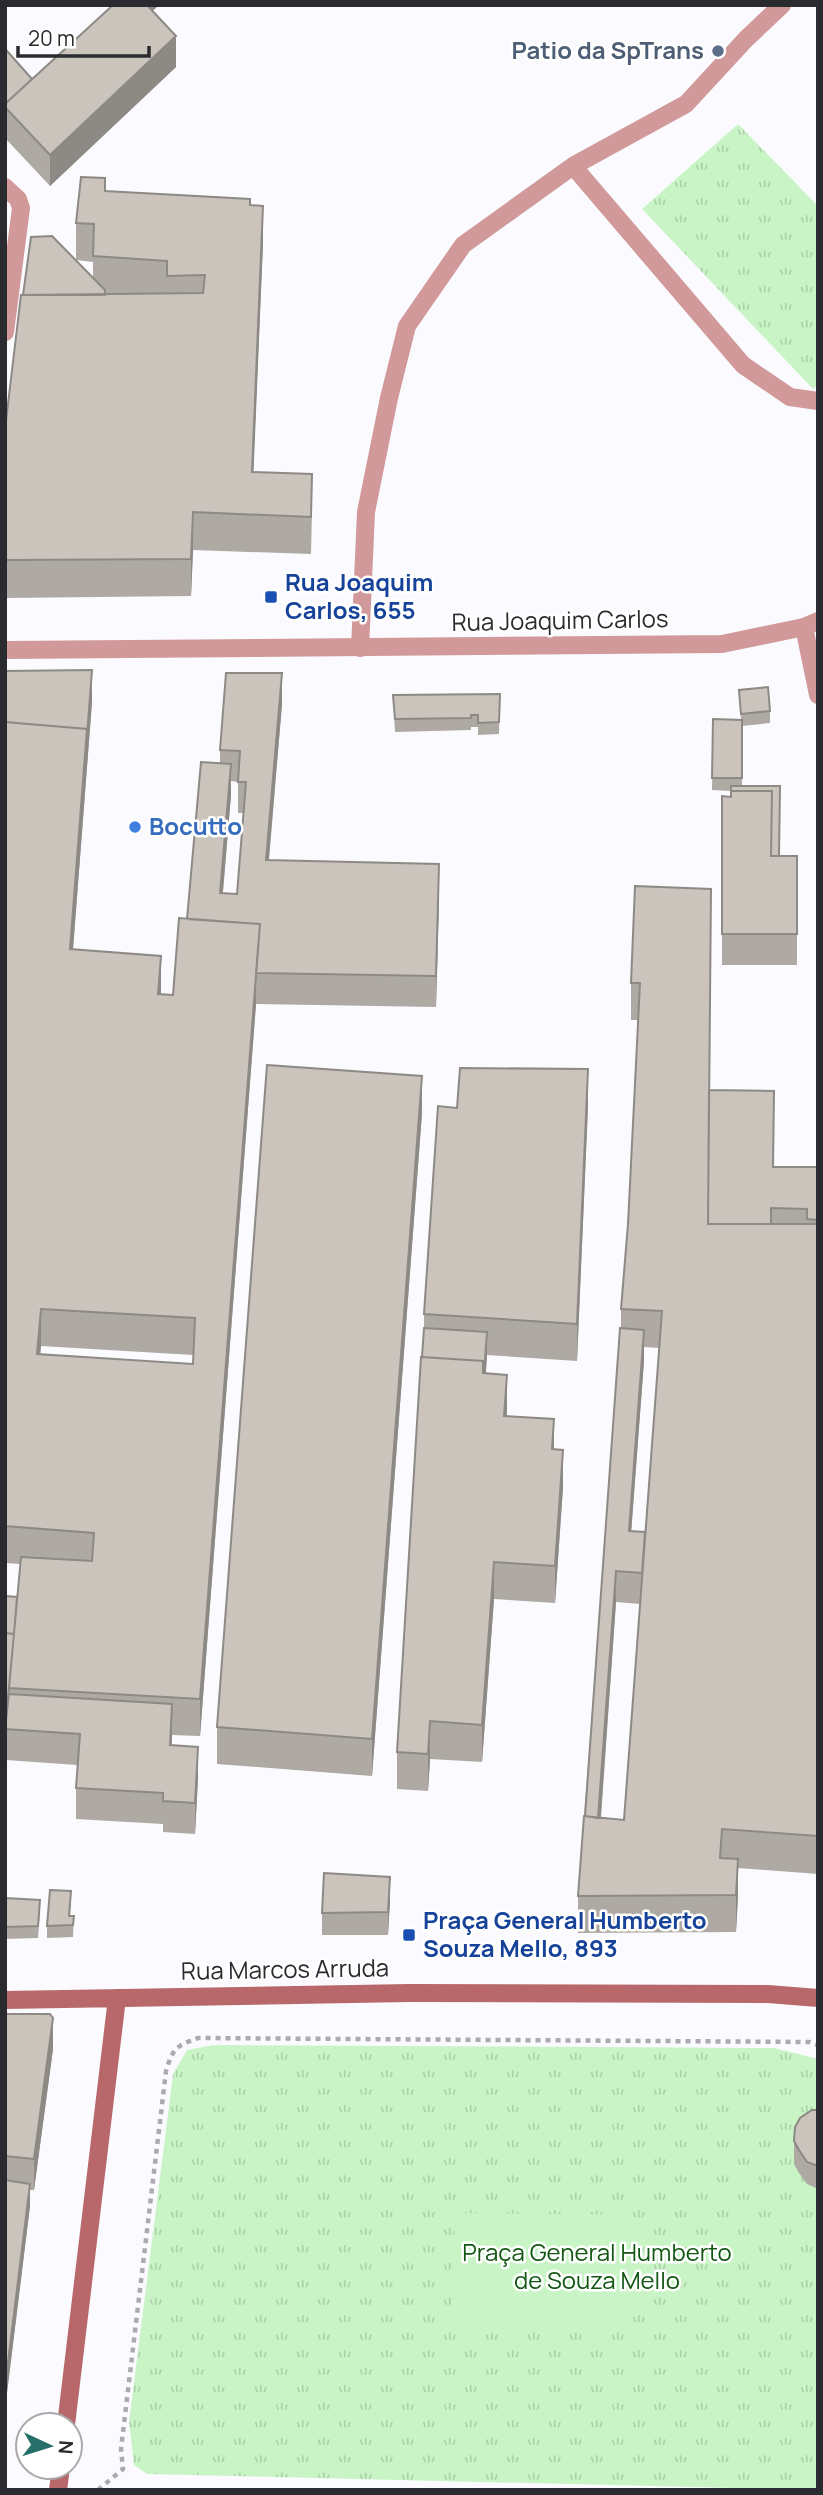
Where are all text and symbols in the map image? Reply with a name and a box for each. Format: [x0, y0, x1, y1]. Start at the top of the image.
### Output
scale bar [18, 14, 149, 58]
text: 20 m [28, 24, 75, 52]
place label: Patio da SpTrans [511, 33, 704, 66]
marker: Patio da SpTrans [710, 43, 726, 59]
place label: Rua Joaquim Carlos, 655 [285, 565, 433, 626]
marker: Rua Joaquim Carlos, 655 [263, 589, 279, 605]
street label: Rua Joaquim Carlos [451, 601, 669, 638]
place label: Bocutto [149, 809, 242, 842]
marker: Bocutto [127, 819, 143, 835]
place label: Praça General Humberto Souza Mello, 893 [423, 1903, 707, 1964]
marker: Praça General Humberto Souza Mello, 893 [401, 1927, 417, 1943]
street label: Rua Marcos Arruda [181, 1950, 389, 1987]
park label: Praça General Humberto de Souza Mello [462, 2235, 732, 2296]
north arrow [14, 2411, 84, 2481]
text: N [53, 2439, 79, 2455]

